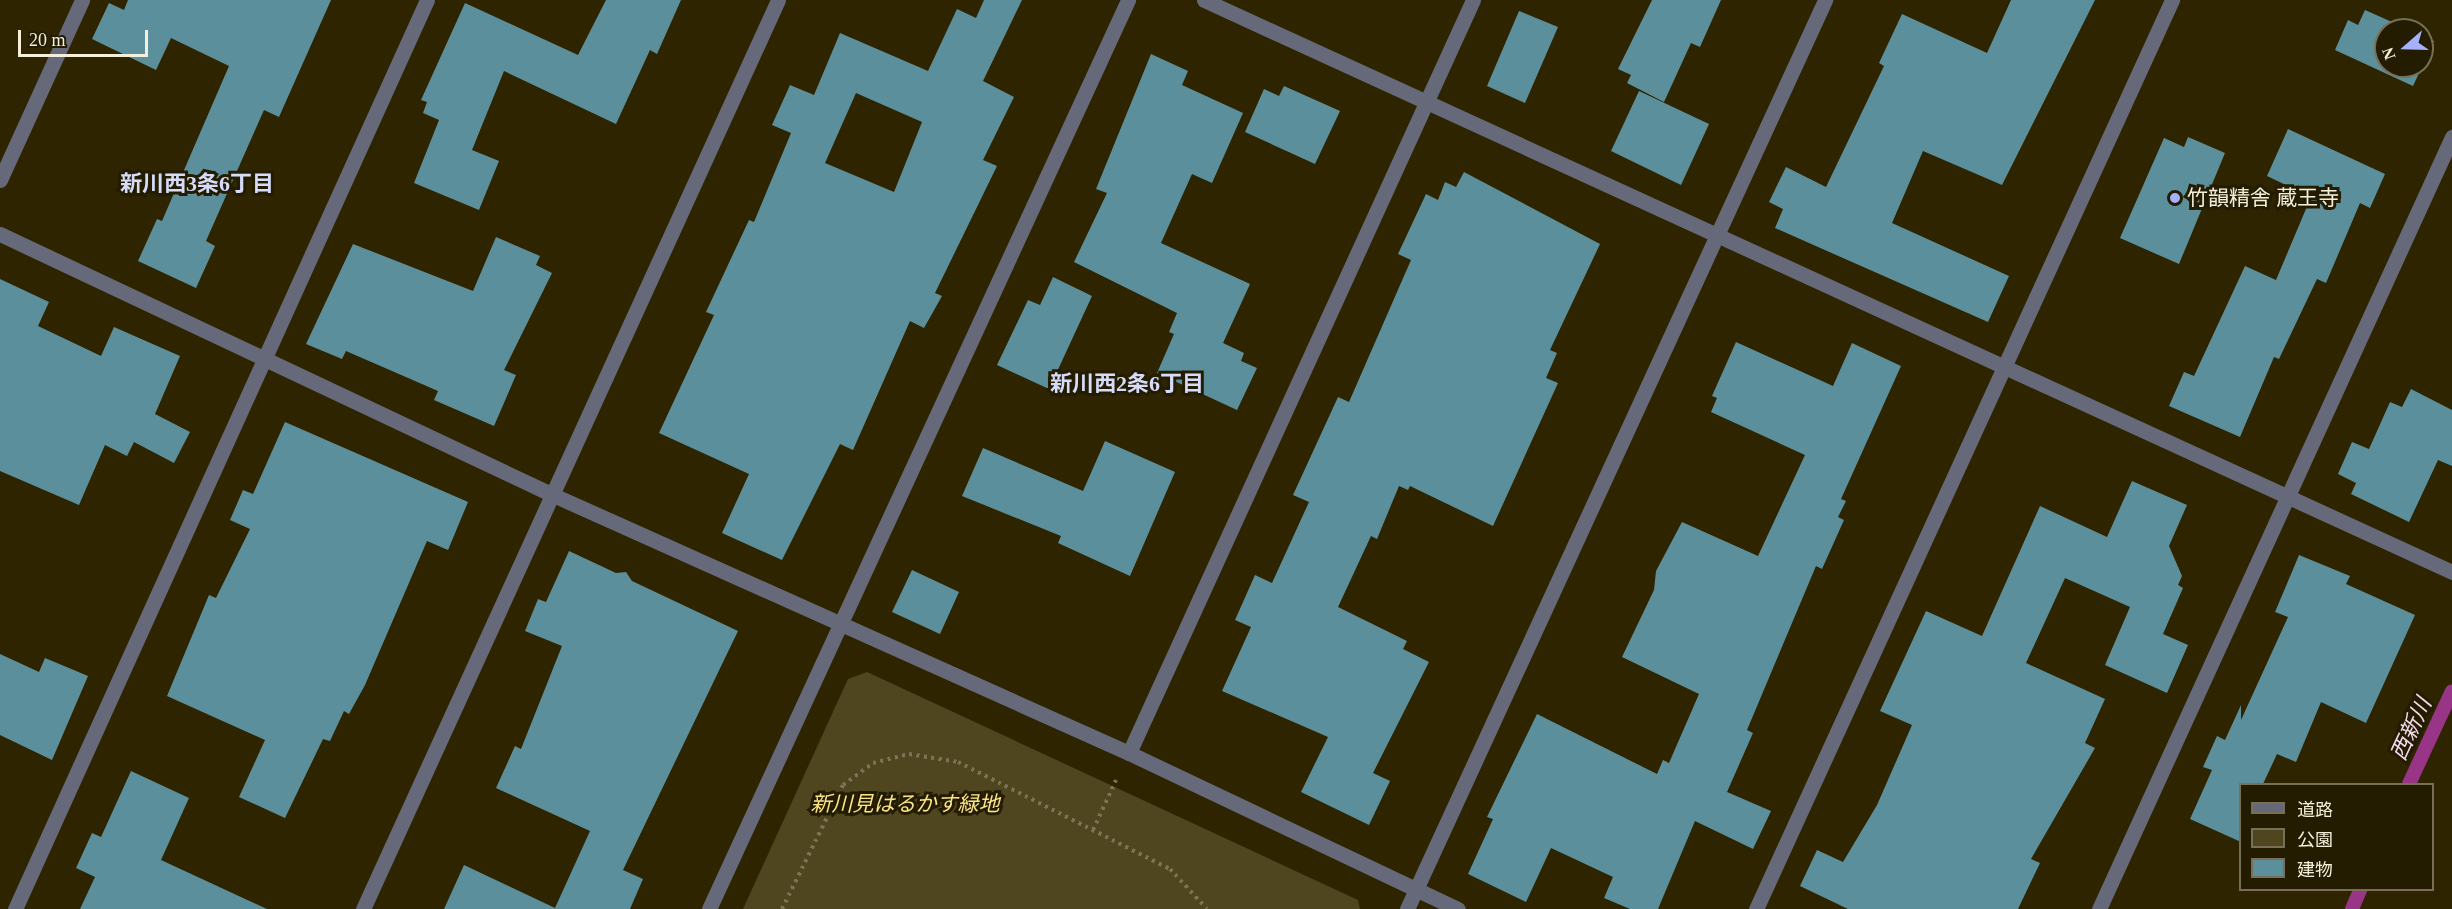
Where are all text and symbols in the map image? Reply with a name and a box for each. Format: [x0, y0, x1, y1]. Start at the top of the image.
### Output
scale bar [21, 18, 152, 56]
north arrow [2374, 18, 2434, 78]
text: 20 m [29, 30, 66, 50]
text: N [2379, 45, 2398, 62]
district label: 新川西3条6丁目 [120, 171, 274, 197]
place label: 竹韻精舎 蔵王寺 [2187, 185, 2339, 211]
marker: 竹韻精舎 蔵王寺 [2168, 191, 2182, 205]
district label: 新川西2条6丁目 [1050, 371, 1204, 397]
water label: 西新川 [2385, 694, 2437, 764]
legend [2239, 783, 2434, 891]
park label: 新川見はるかす緑地 [811, 791, 999, 817]
text: 道路 [2297, 800, 2333, 820]
text: 公園 [2297, 830, 2333, 850]
text: 建物 [2297, 860, 2333, 880]

